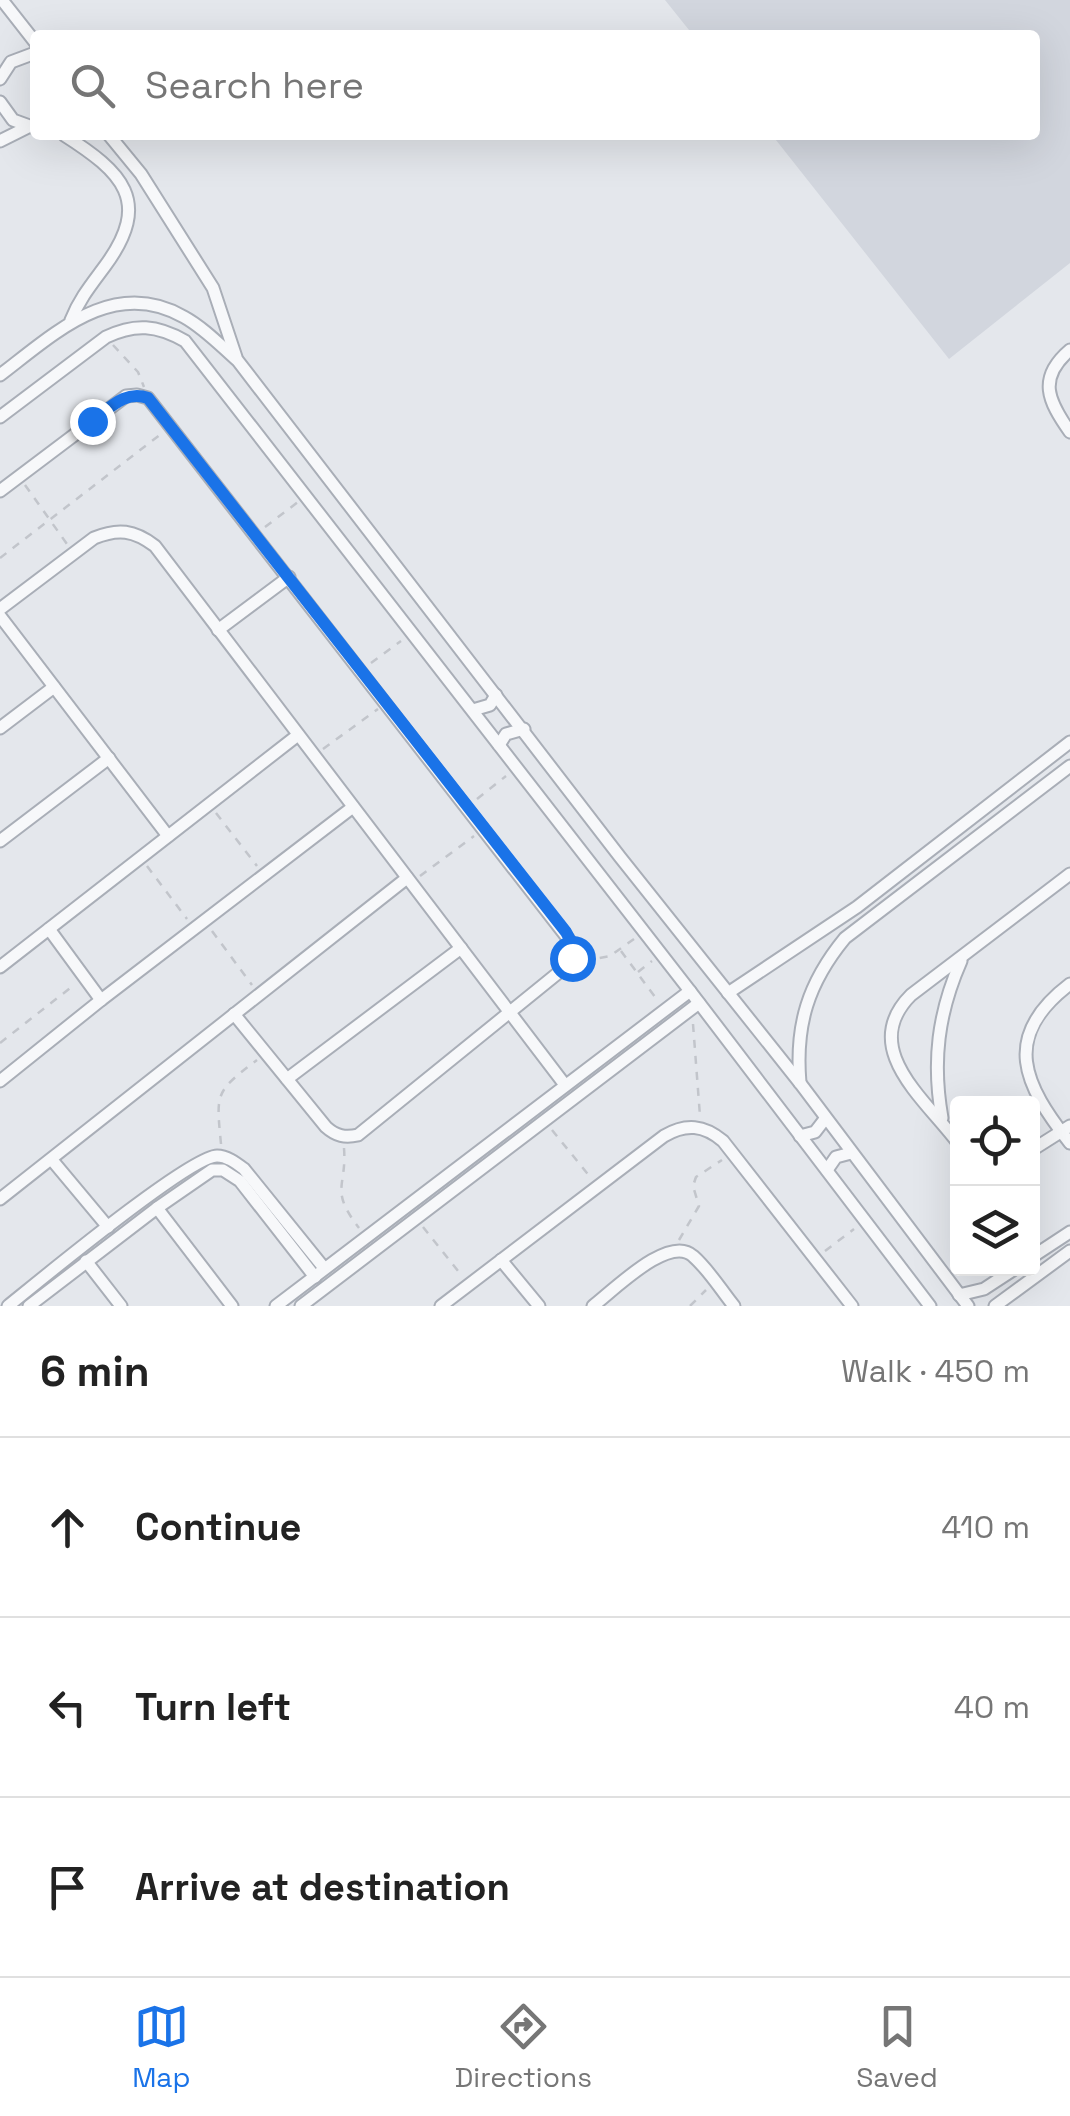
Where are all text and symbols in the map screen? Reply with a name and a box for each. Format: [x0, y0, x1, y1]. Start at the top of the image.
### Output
search box [30, 30, 1040, 140]
icon: search [65, 58, 120, 113]
text: Search here [145, 61, 364, 109]
route end [70, 399, 116, 445]
route start [550, 936, 596, 982]
map controls [950, 1096, 1040, 1276]
button: locate [950, 1096, 1040, 1186]
button: layers [950, 1186, 1040, 1276]
text: 6 min [40, 1345, 150, 1398]
text: Walk · 450 m [841, 1351, 1030, 1391]
icon: ahead [40, 1500, 95, 1555]
text: Continue [135, 1503, 301, 1551]
text: 410 m [941, 1507, 1030, 1547]
icon: left [40, 1680, 95, 1735]
text: Turn left [135, 1683, 291, 1731]
text: 40 m [954, 1687, 1030, 1727]
icon: arrive [40, 1860, 95, 1915]
text: Arrive at destination [135, 1863, 510, 1911]
tab: Map [132, 1999, 190, 2095]
tab: Directions [455, 1999, 592, 2095]
tab: Saved [856, 1999, 938, 2095]

